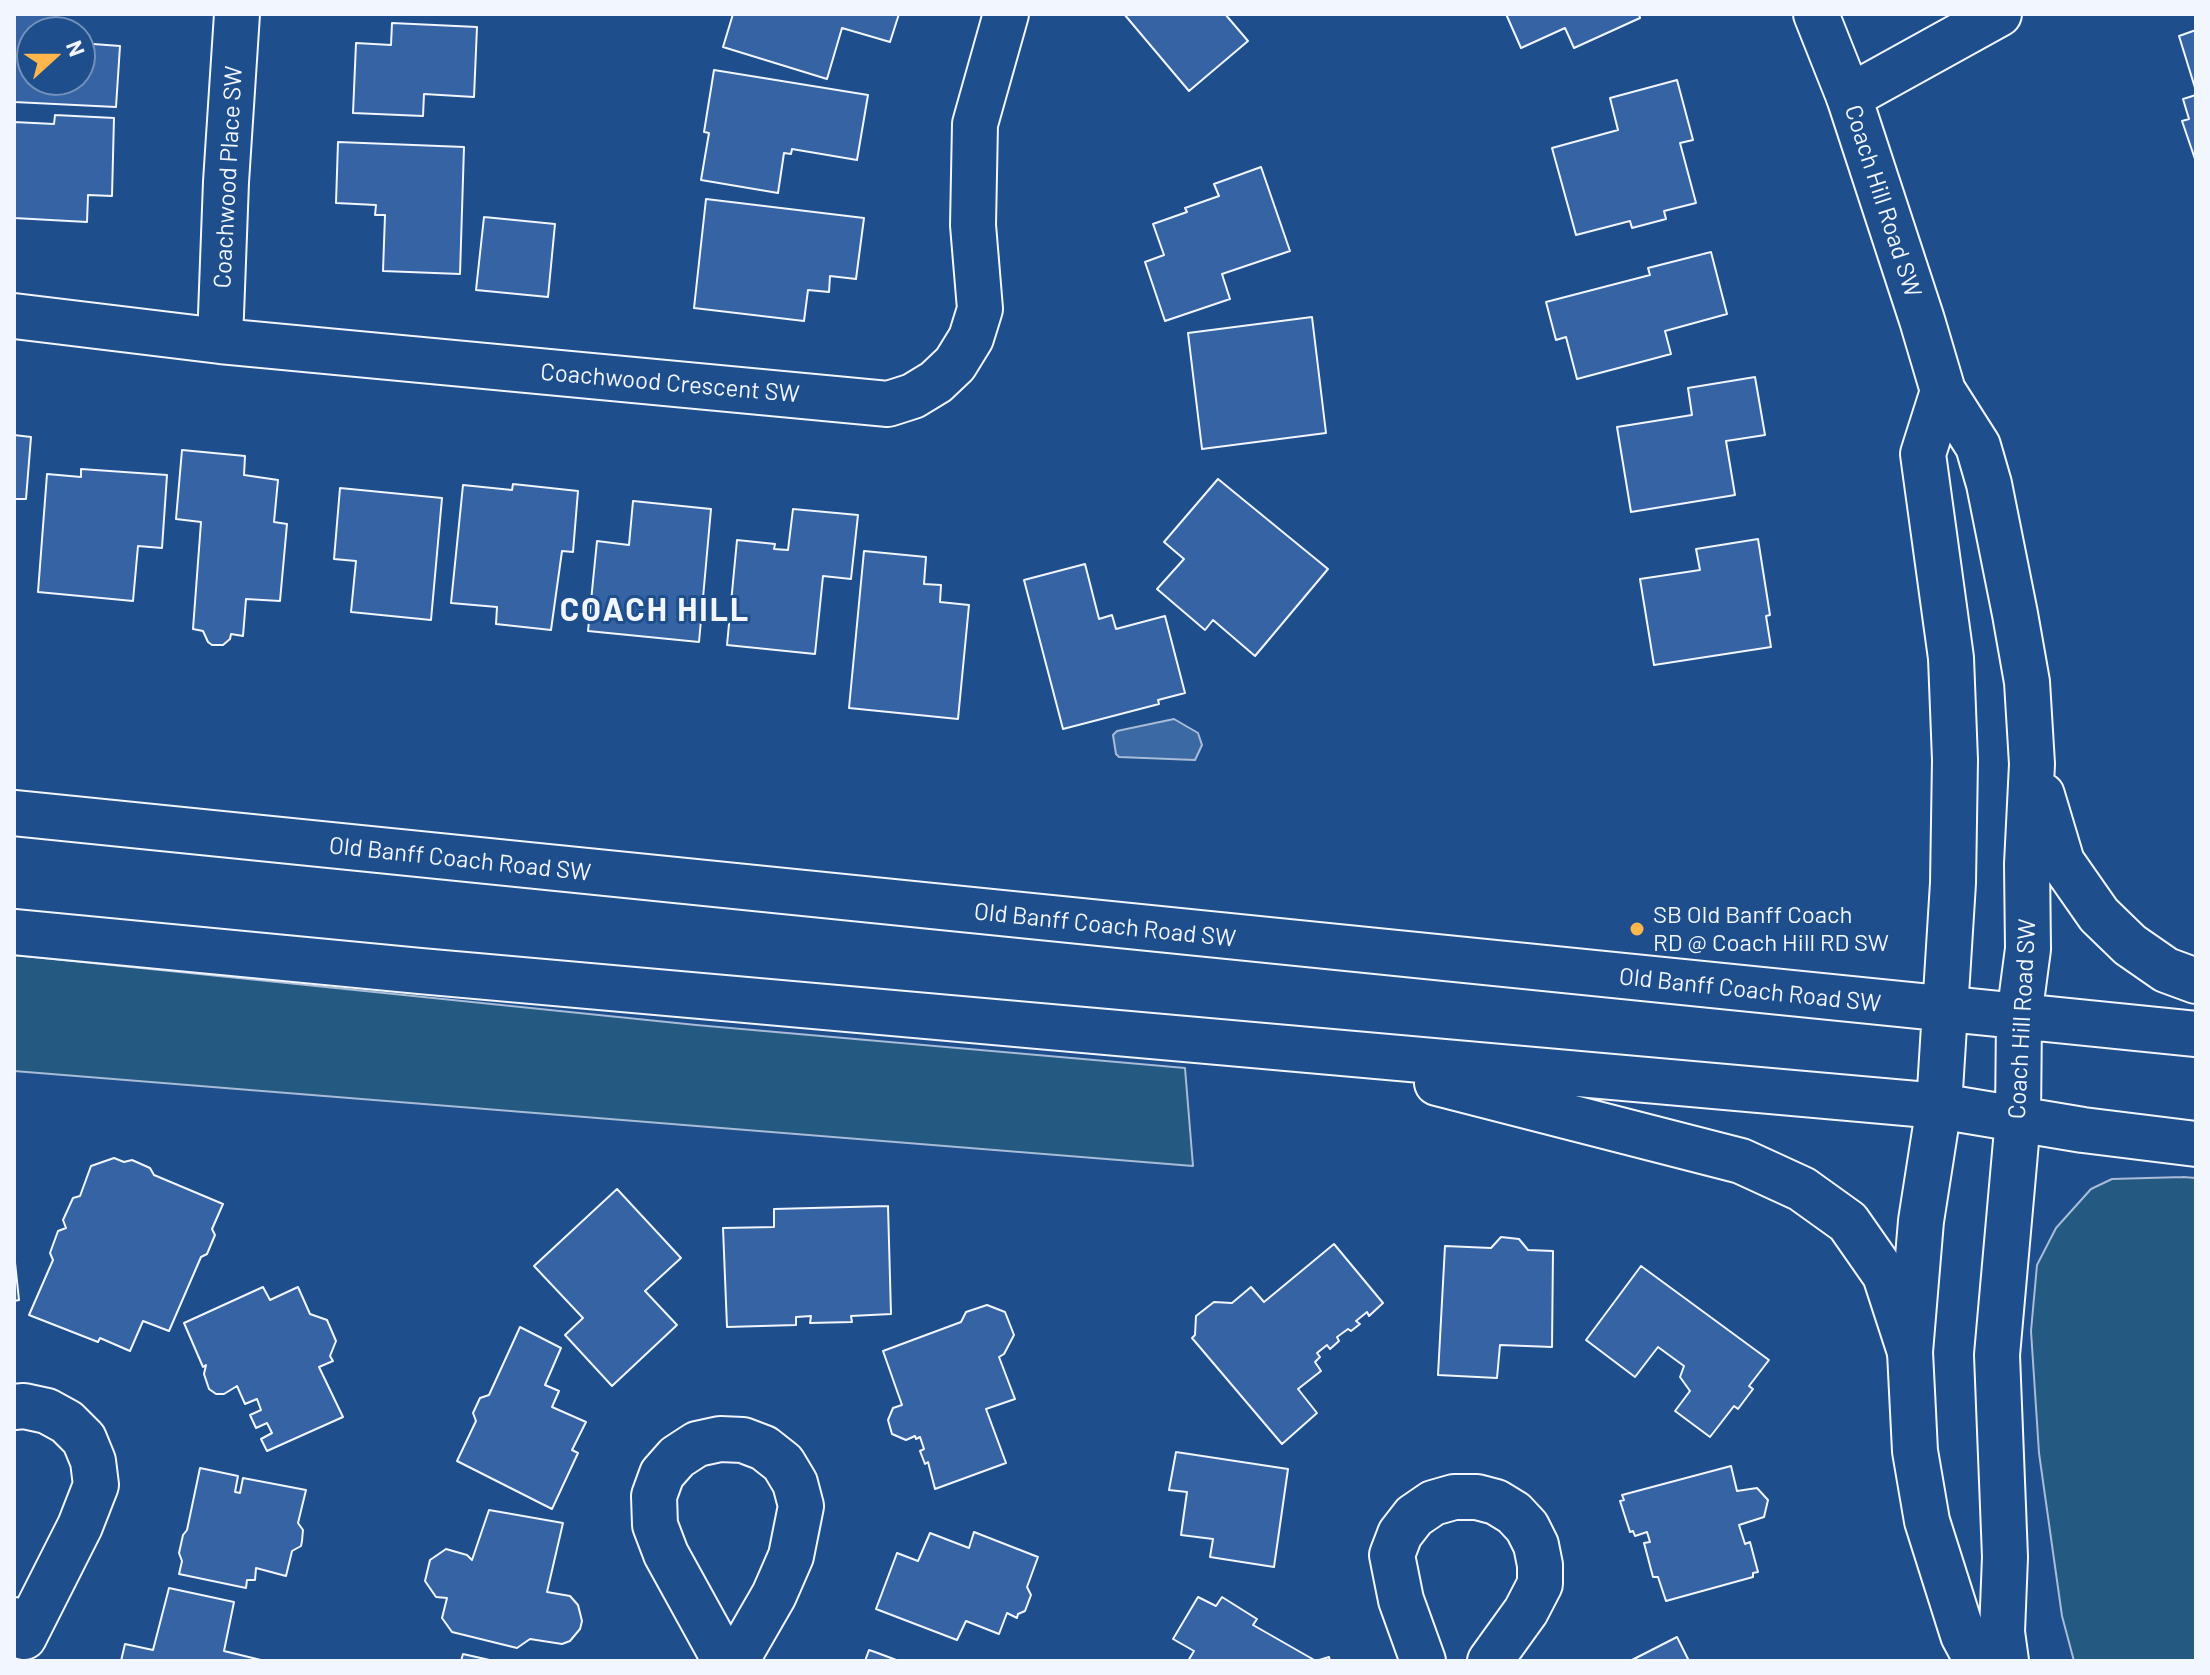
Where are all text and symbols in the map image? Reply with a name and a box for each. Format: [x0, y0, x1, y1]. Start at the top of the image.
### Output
north arrow [16, 16, 96, 96]
text: N [62, 37, 91, 60]
street label: Coachwood Place SW [208, 65, 248, 289]
street label: Coach Hill Road SW [1838, 101, 1928, 301]
street label: Coachwood Crescent SW [539, 357, 801, 409]
district label: COACH HILL [560, 591, 750, 629]
street label: Old Banff Coach Road SW [328, 831, 592, 887]
street label: Old Banff Coach Road SW [973, 897, 1237, 953]
place label: SB Old Banff Coach RD @ Coach Hill RD SW [1653, 901, 1889, 957]
street label: Coach Hill Road SW [2002, 918, 2042, 1120]
marker: SB Old Banff Coach RD @ Coach Hill RD SW [1628, 920, 1646, 938]
street label: Old Banff Coach Road SW [1618, 962, 1882, 1018]

